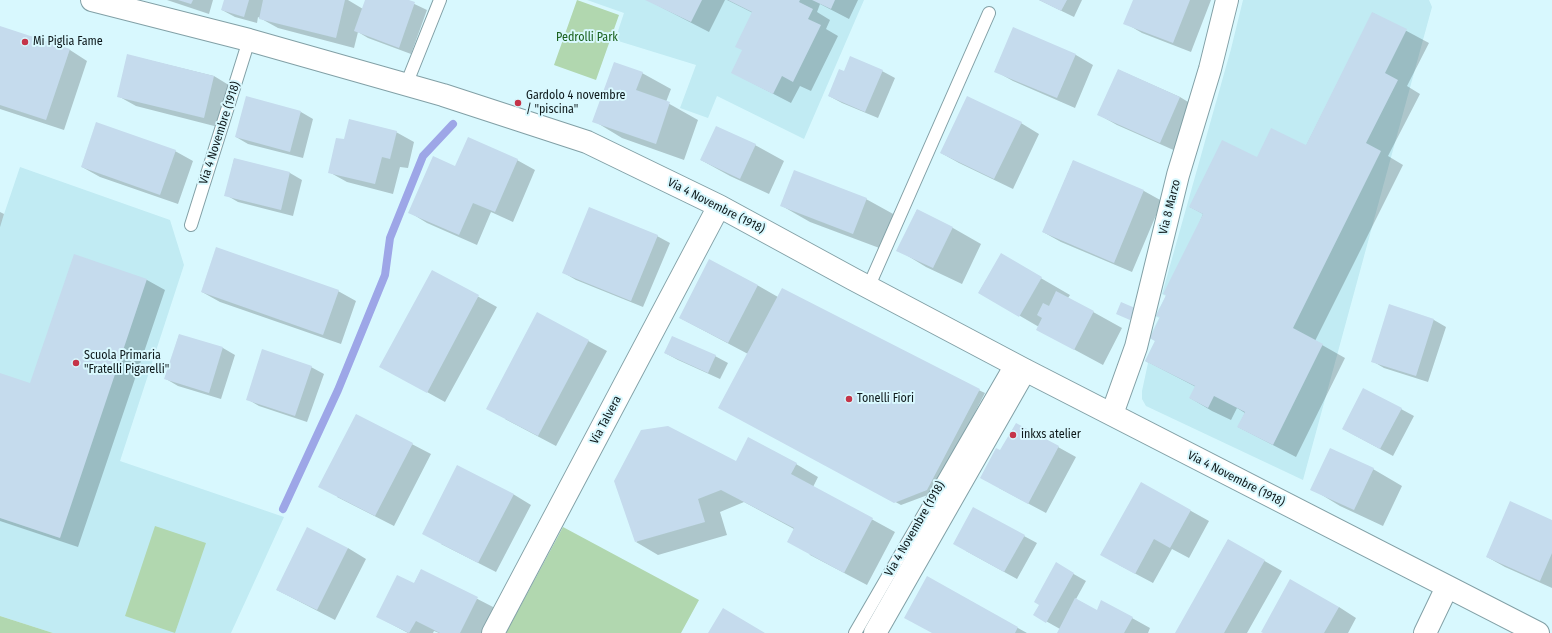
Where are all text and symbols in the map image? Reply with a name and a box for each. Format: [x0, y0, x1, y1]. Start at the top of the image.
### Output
park label: Pedrolli Park [556, 31, 618, 45]
place label: Mi Piglia Fame [33, 35, 103, 49]
marker: Mi Piglia Fame [20, 37, 30, 47]
street label: Via 4 Novembre (1918) [197, 80, 243, 186]
place label: Gardolo 4 novembre / "piscina" [526, 89, 625, 117]
marker: Gardolo 4 novembre / "piscina" [513, 98, 523, 108]
street label: Via 4 Novembre (1918) [665, 175, 767, 237]
street label: Via 8 Marzo [1156, 178, 1184, 236]
place label: Scuola Primaria "Fratelli Pigarelli" [84, 349, 169, 377]
marker: Scuola Primaria "Fratelli Pigarelli" [71, 358, 81, 368]
place label: Tonelli Fiori [857, 392, 914, 406]
street label: Via Talvera [587, 393, 625, 447]
marker: Tonelli Fiori [844, 394, 854, 404]
place label: inkxs atelier [1021, 428, 1081, 442]
marker: inkxs atelier [1008, 430, 1018, 440]
street label: Via 4 Novembre (1918) [1185, 448, 1287, 510]
street label: Via 4 Novembre (1918) [882, 479, 948, 579]

